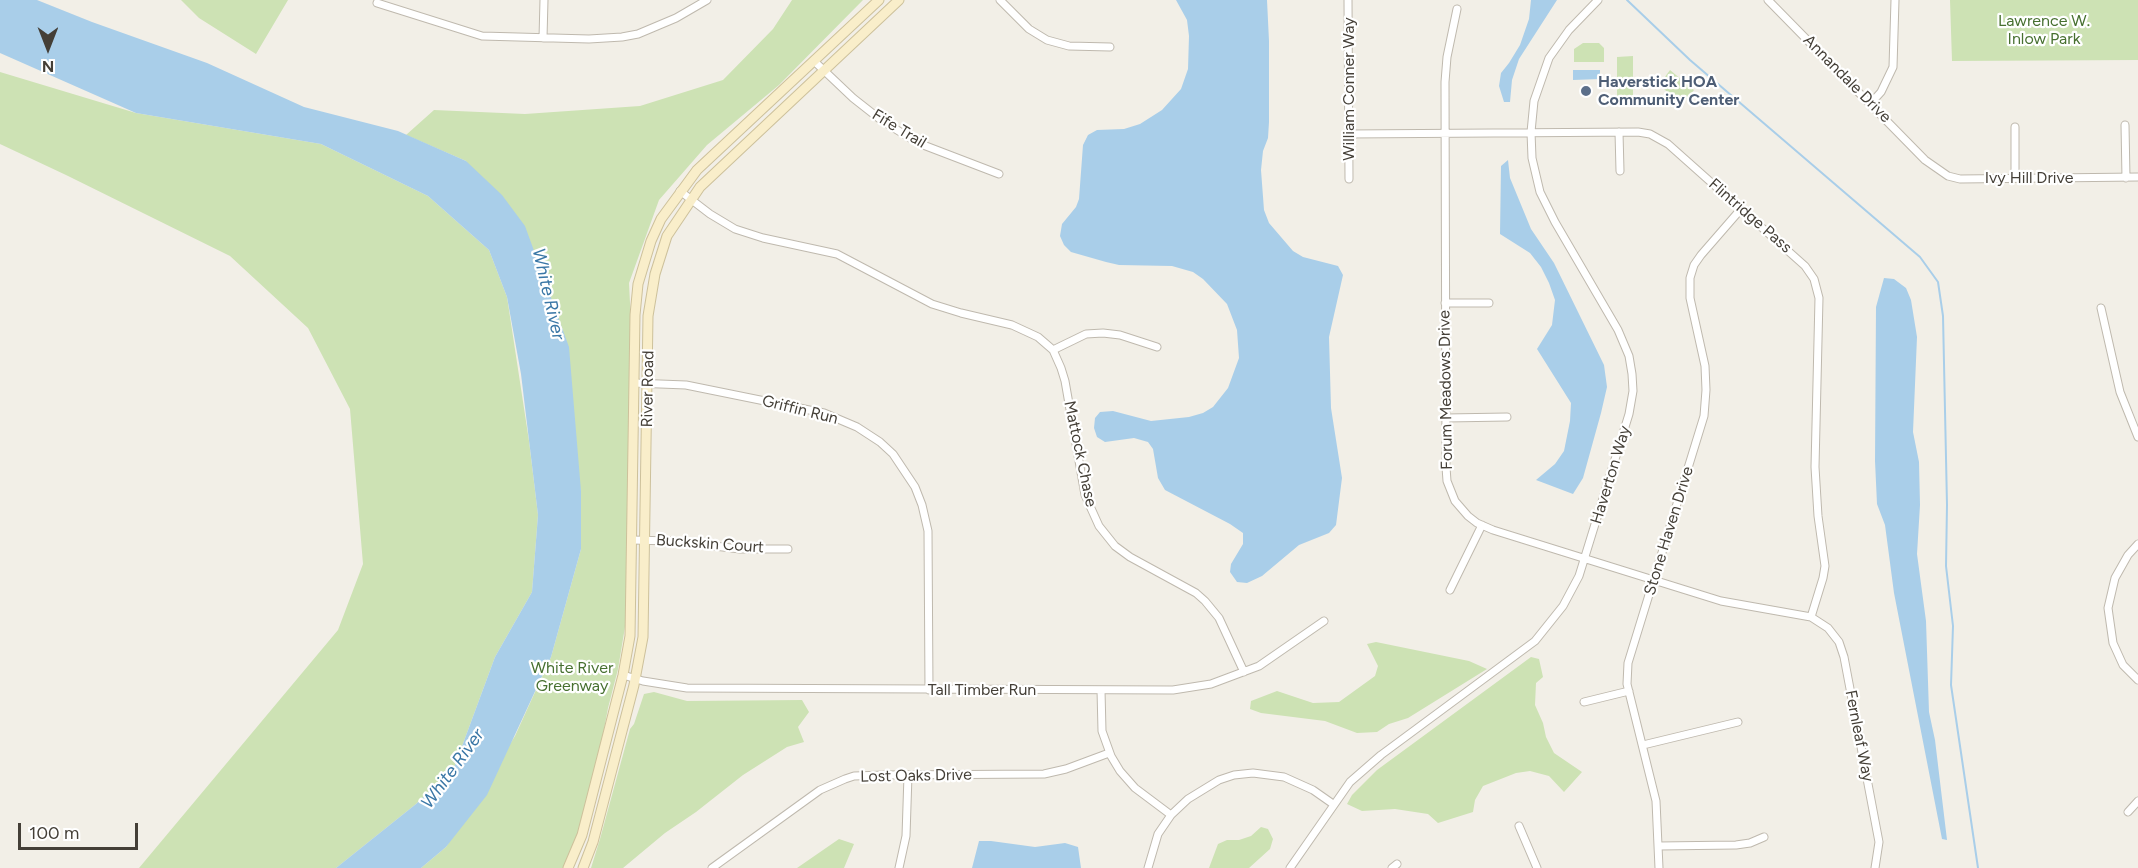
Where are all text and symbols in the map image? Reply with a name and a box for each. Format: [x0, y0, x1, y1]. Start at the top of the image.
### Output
park label: Lawrence W. Inlow Park [1998, 11, 2090, 49]
street label: William Conner Way [1339, 17, 1359, 161]
north arrow [18, 18, 78, 78]
street label: Annandale Drive [1799, 31, 1895, 127]
text: N [42, 57, 54, 76]
place label: Haverstick HOA Community Center [1598, 72, 1739, 110]
marker: Haverstick HOA Community Center [1579, 84, 1593, 98]
street label: Fife Trail [868, 105, 930, 153]
street label: Ivy Hill Drive [1985, 168, 2073, 188]
street label: Flintridge Pass [1705, 175, 1795, 257]
water label: White River [527, 246, 569, 342]
street label: Forum Meadows Drive [1435, 310, 1457, 470]
street label: River Road [638, 350, 658, 428]
street label: Griffin Run [760, 391, 840, 429]
street label: Mattock Chase [1059, 399, 1101, 509]
street label: Haverton Way [1587, 424, 1635, 526]
street label: Stone Haven Drive [1640, 464, 1698, 598]
street label: Buckskin Court [655, 531, 765, 557]
park label: White River Greenway [531, 658, 613, 696]
street label: Tall Timber Run [928, 680, 1036, 700]
street label: Fernleaf Way [1841, 688, 1877, 784]
water label: White River [417, 725, 489, 813]
street label: Lost Oaks Drive [860, 765, 972, 787]
scale bar [21, 811, 141, 849]
text: 100 m [29, 822, 79, 844]

